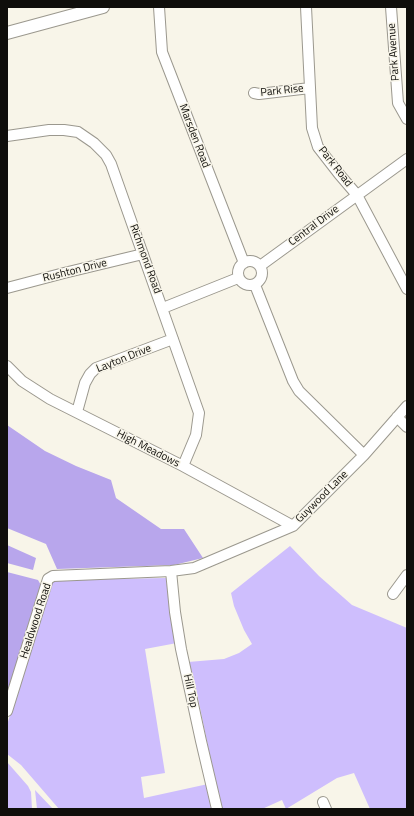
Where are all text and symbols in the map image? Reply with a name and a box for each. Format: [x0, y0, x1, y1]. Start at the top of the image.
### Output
street label: Park Avenue [385, 23, 403, 81]
street label: Park Rise [260, 82, 304, 100]
street label: Marsden Road [176, 102, 212, 170]
street label: Park Road [315, 144, 355, 190]
street label: Central Drive [286, 203, 342, 249]
street label: Richmond Road [126, 223, 164, 295]
street label: Rushton Drive [42, 257, 108, 285]
street label: Layton Drive [95, 342, 153, 376]
street label: High Meadows [114, 427, 182, 471]
street label: Guywood Lane [293, 468, 351, 526]
street label: Healdwood Road [18, 581, 54, 661]
street label: Hill Top [180, 673, 200, 709]

